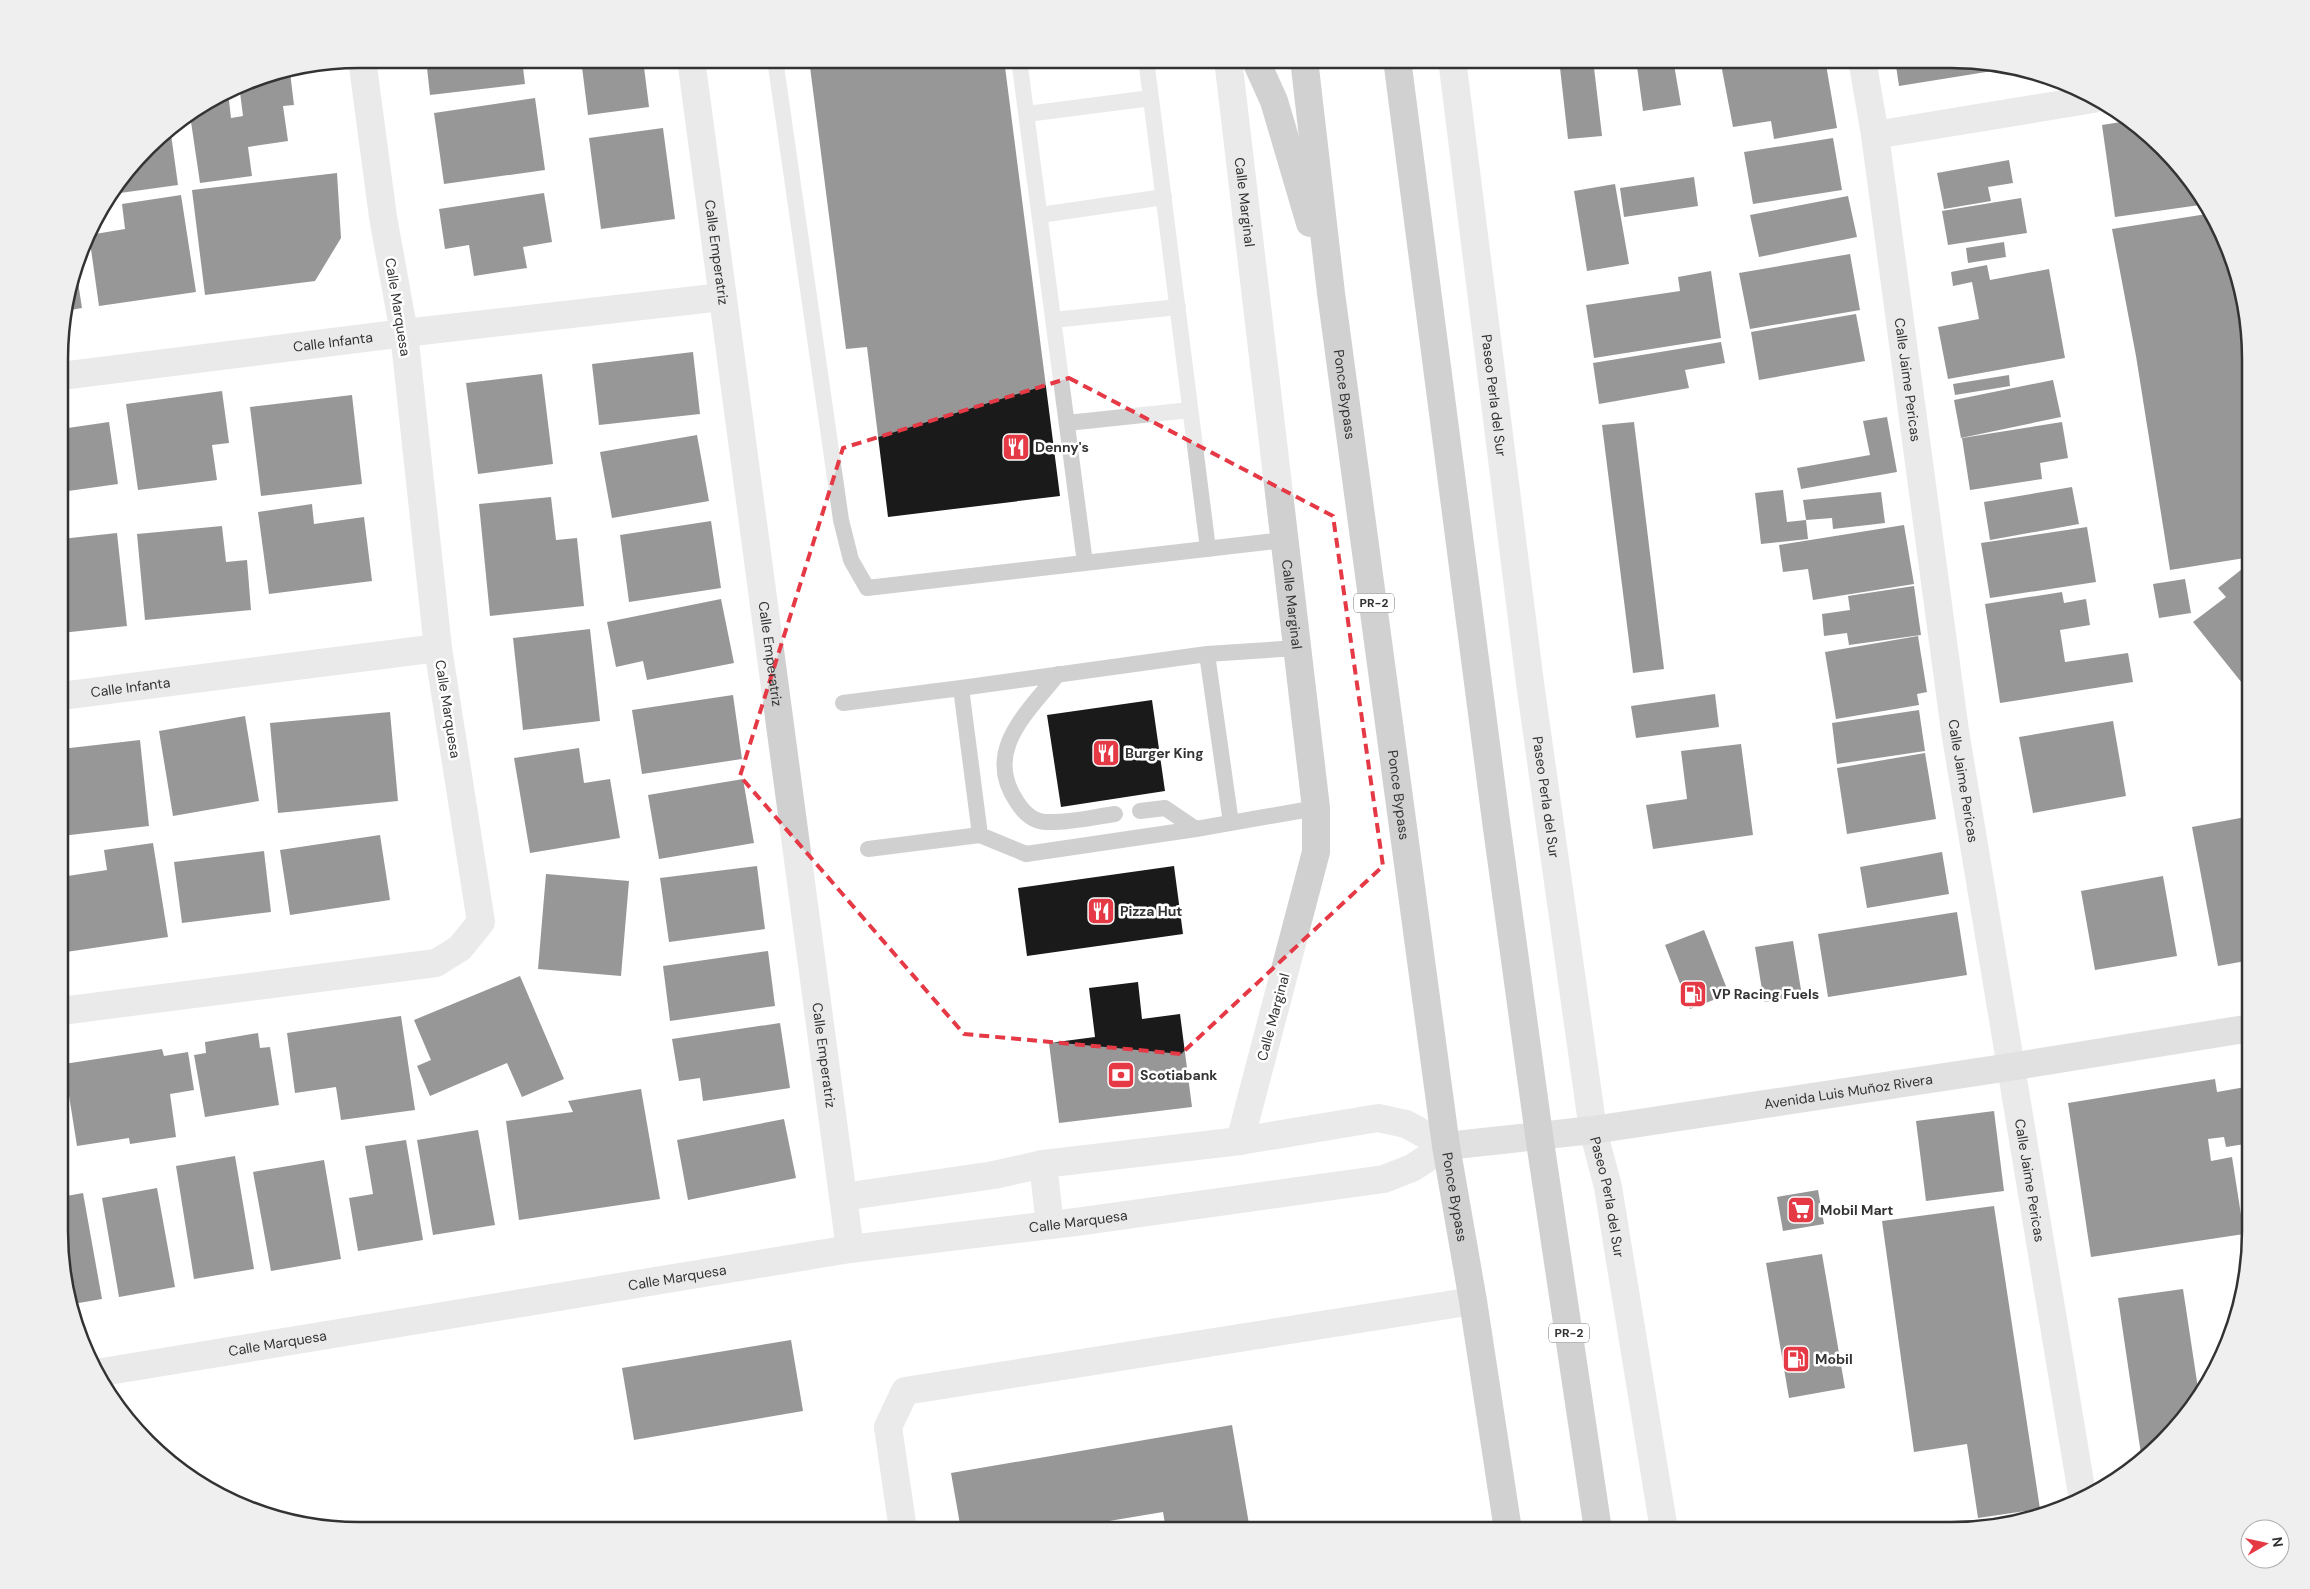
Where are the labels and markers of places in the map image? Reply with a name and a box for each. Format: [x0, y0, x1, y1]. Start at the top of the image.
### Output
restaurant icon: Denny's [1001, 432, 1031, 462]
place label: Denny's [1035, 438, 1089, 456]
restaurant icon: Burger King [1091, 738, 1121, 768]
place label: Burger King [1125, 744, 1204, 762]
restaurant icon: Pizza Hut [1086, 896, 1116, 926]
place label: Pizza Hut [1120, 902, 1182, 920]
fuel station icon: VP Racing Fuels [1678, 979, 1708, 1009]
place label: VP Racing Fuels [1712, 985, 1819, 1003]
bank icon: Scotiabank [1106, 1060, 1136, 1090]
place label: Scotiabank [1140, 1066, 1217, 1084]
supermarket icon: Mobil Mart [1786, 1195, 1816, 1225]
place label: Mobil Mart [1820, 1201, 1893, 1219]
fuel station icon: Mobil [1781, 1344, 1811, 1374]
place label: Mobil [1815, 1350, 1853, 1368]

